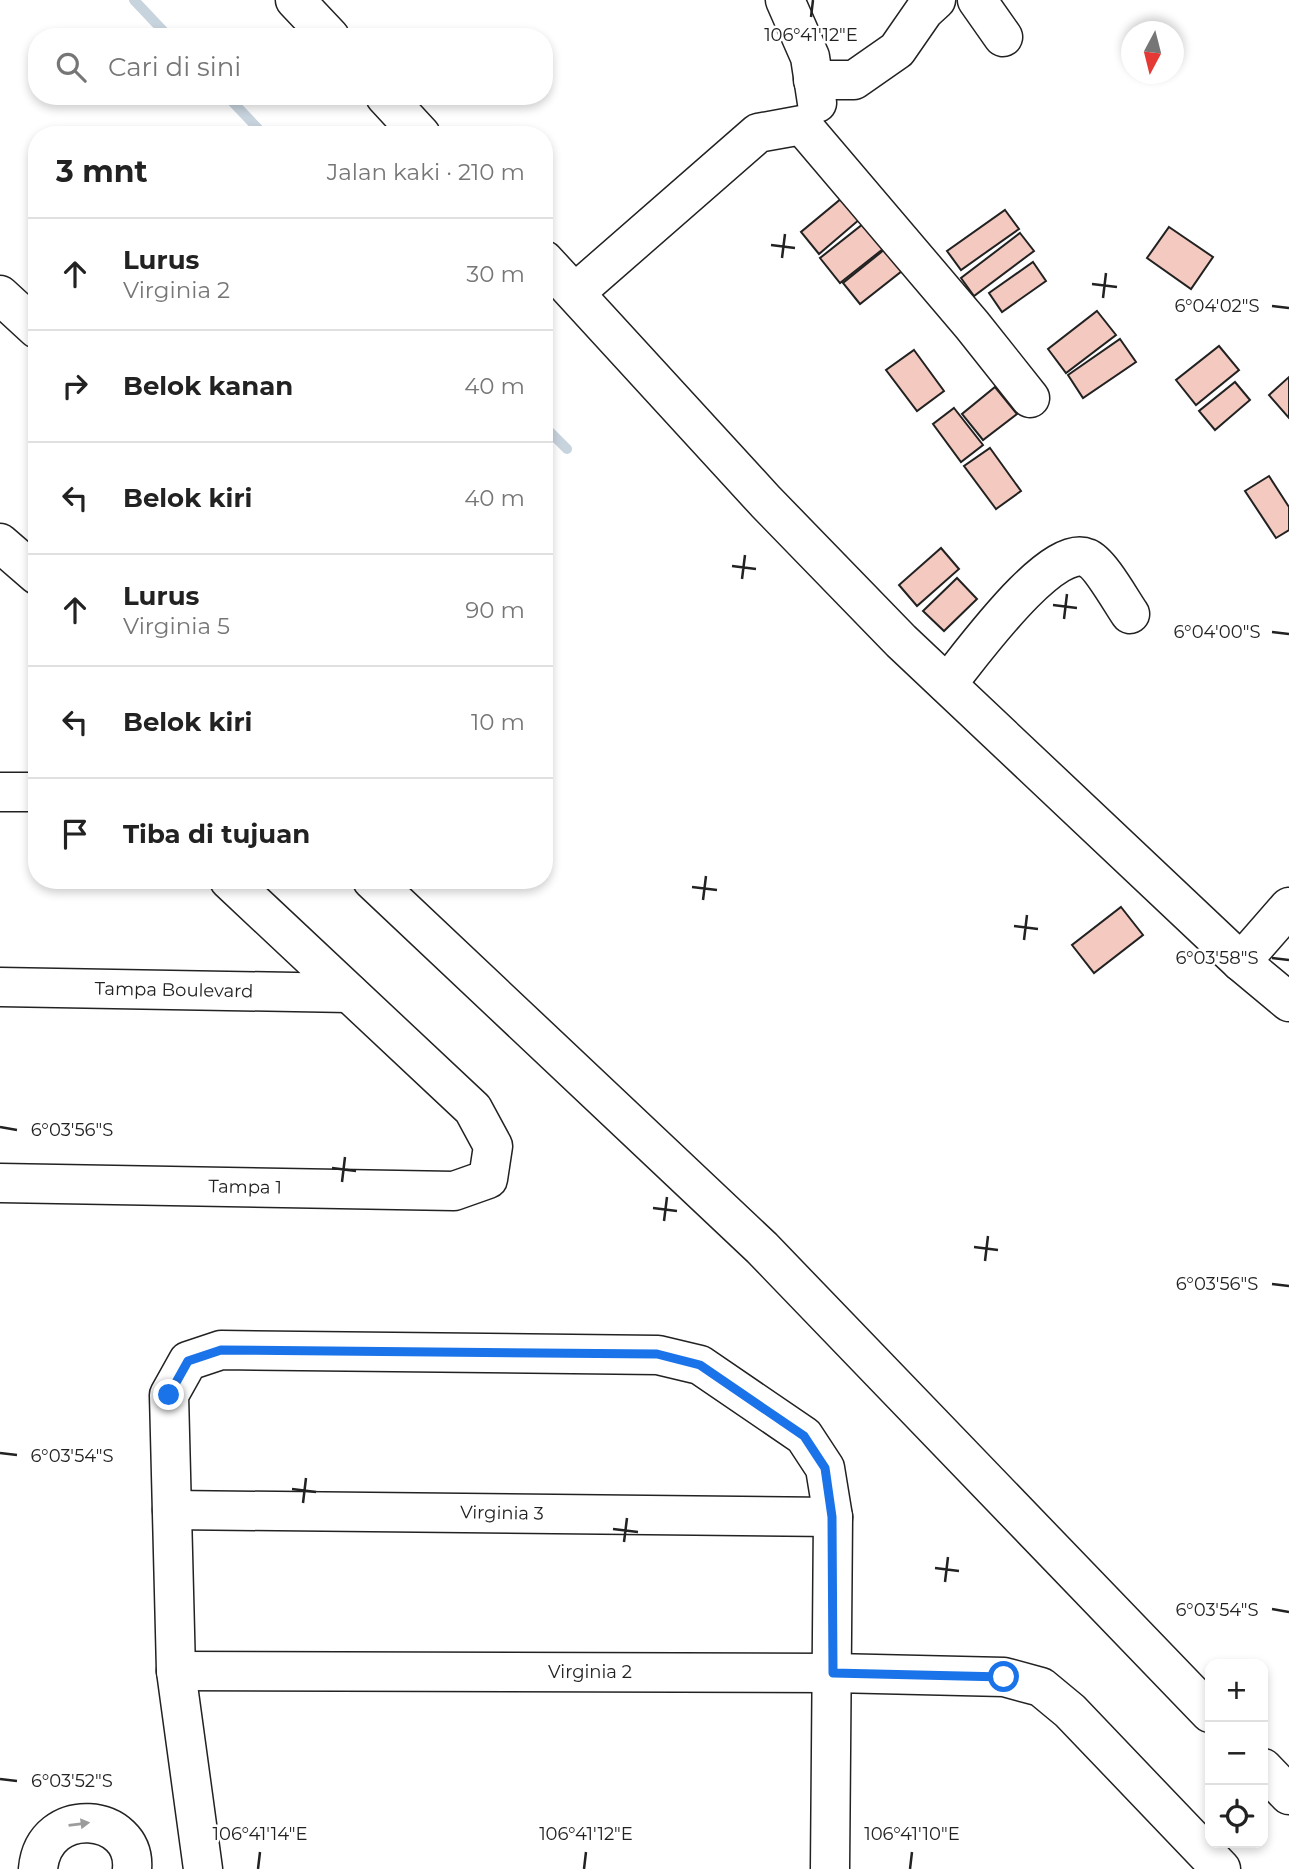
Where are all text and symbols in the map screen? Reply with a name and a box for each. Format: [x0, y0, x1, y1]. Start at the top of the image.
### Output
north arrow [1121, 21, 1184, 84]
text: 106°41'12"E [764, 24, 858, 46]
search box [28, 28, 553, 105]
icon: search [52, 48, 90, 86]
text: Cari di sini [108, 51, 241, 83]
text: 3 mnt [56, 153, 148, 190]
text: Jalan kaki · 210 m [327, 158, 525, 186]
text: Lurus [123, 244, 199, 276]
icon: ahead [56, 255, 94, 293]
text: 30 m [466, 260, 525, 288]
text: Virginia 2 [123, 276, 230, 304]
text: 6°04'02"S [1174, 295, 1260, 317]
icon: right [56, 367, 94, 405]
text: Belok kanan [123, 370, 293, 402]
text: 40 m [464, 372, 525, 400]
icon: left [56, 479, 94, 517]
text: Belok kiri [123, 482, 252, 514]
text: 40 m [464, 484, 525, 512]
text: Lurus [123, 580, 199, 612]
icon: ahead [56, 591, 94, 629]
text: 90 m [465, 596, 525, 624]
text: Virginia 5 [123, 612, 230, 640]
text: 6°04'00"S [1174, 621, 1260, 643]
icon: left [56, 703, 94, 741]
text: Belok kiri [123, 706, 252, 738]
text: 10 m [471, 708, 525, 736]
icon: arrive [56, 815, 94, 853]
text: Tiba di tujuan [123, 818, 310, 850]
text: 6°03'58"S [1175, 947, 1259, 969]
street label: Tampa Boulevard [94, 978, 254, 1002]
text: 6°03'56"S [31, 1119, 113, 1141]
street label: Tampa 1 [208, 1175, 282, 1199]
text: 6°03'56"S [1176, 1273, 1258, 1295]
route end [153, 1379, 184, 1410]
text: 6°03'54"S [31, 1445, 113, 1467]
street label: Virginia 3 [460, 1501, 544, 1525]
text: 6°03'54"S [1176, 1599, 1258, 1621]
map controls [1205, 1659, 1268, 1848]
button: + [1205, 1659, 1268, 1722]
street label: Virginia 2 [548, 1661, 632, 1683]
route start [988, 1661, 1019, 1692]
button: − [1205, 1722, 1268, 1785]
text: 6°03'52"S [31, 1770, 113, 1792]
button: locate [1205, 1785, 1268, 1848]
one-way arrow [68, 1819, 90, 1830]
text: 106°41'14"E [213, 1823, 307, 1845]
text: 106°41'12"E [539, 1823, 633, 1845]
text: 106°41'10"E [864, 1823, 960, 1845]

